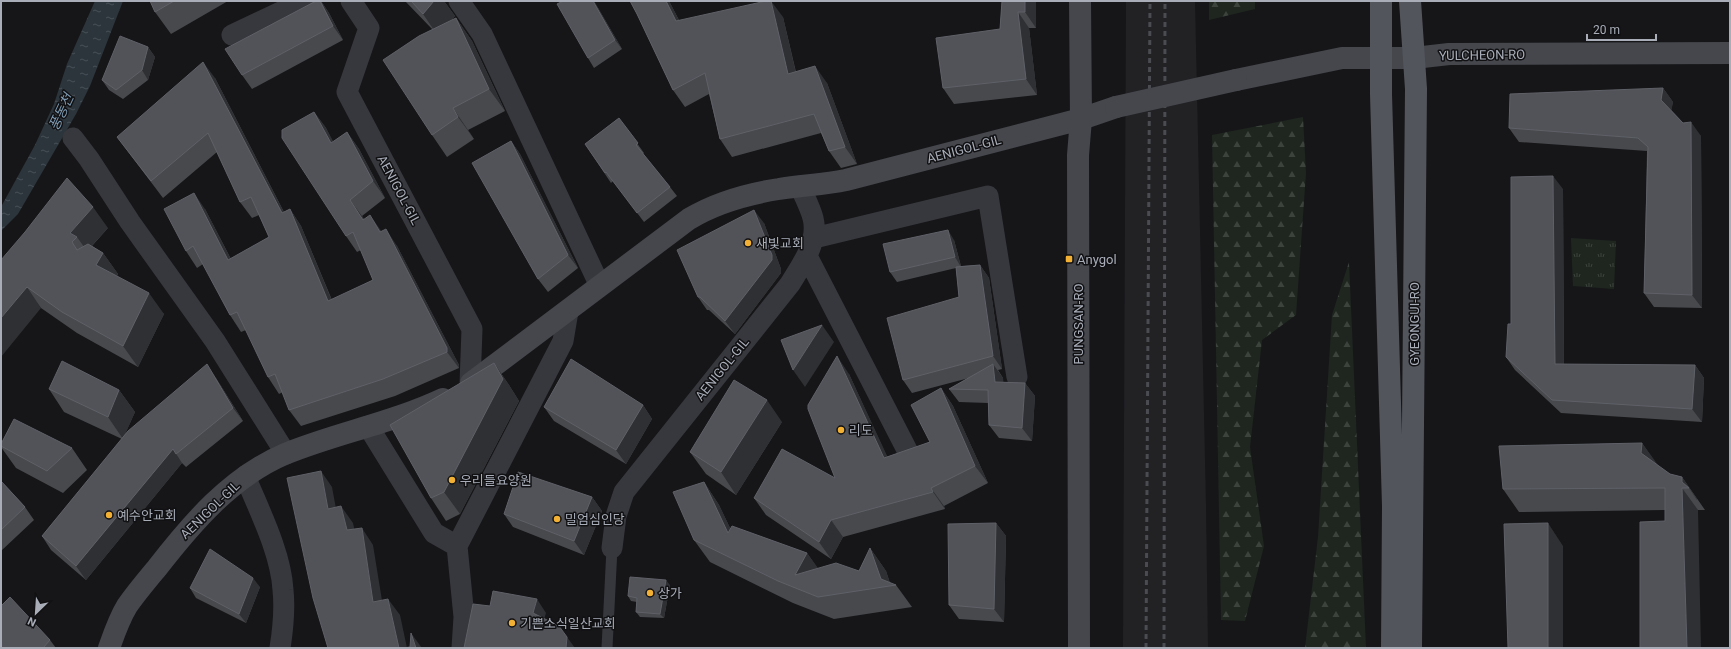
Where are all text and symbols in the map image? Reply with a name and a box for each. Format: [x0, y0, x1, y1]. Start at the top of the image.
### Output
scale bar [1587, 16, 1656, 42]
text: 20 m [1593, 23, 1620, 37]
street label: YULCHEON-RO [1439, 47, 1525, 63]
water label: 풍동천 [46, 90, 77, 133]
street label: AENIGOL-GIL [925, 132, 1003, 166]
street label: AENIGOL-GIL [374, 153, 424, 227]
place label: 새빛교회 [756, 236, 804, 251]
marker: 새빛교회 [743, 238, 753, 248]
place label: Anygol [1077, 252, 1117, 267]
marker: Anygol [1064, 254, 1074, 264]
street label: GYEONGUI-RO [1407, 282, 1422, 366]
street label: PUNGSAN-RO [1071, 284, 1086, 364]
street label: AENIGOL-GIL [692, 335, 752, 403]
place label: 리도 [849, 423, 873, 438]
marker: 리도 [836, 425, 846, 435]
place label: 우리들요양원 [460, 473, 532, 488]
marker: 우리들요양원 [447, 475, 457, 485]
street label: AENIGOL-GIL [177, 478, 243, 542]
place label: 예수안교회 [117, 508, 177, 523]
marker: 예수안교회 [104, 510, 114, 520]
place label: 밀엄심인당 [565, 512, 625, 527]
marker: 밀엄심인당 [552, 514, 562, 524]
place label: 상가 [658, 586, 682, 601]
marker: 상가 [645, 588, 655, 598]
north arrow [16, 593, 56, 633]
text: N [26, 614, 38, 629]
place label: 기쁜소식일산교회 [520, 616, 616, 631]
marker: 기쁜소식일산교회 [507, 618, 517, 628]

